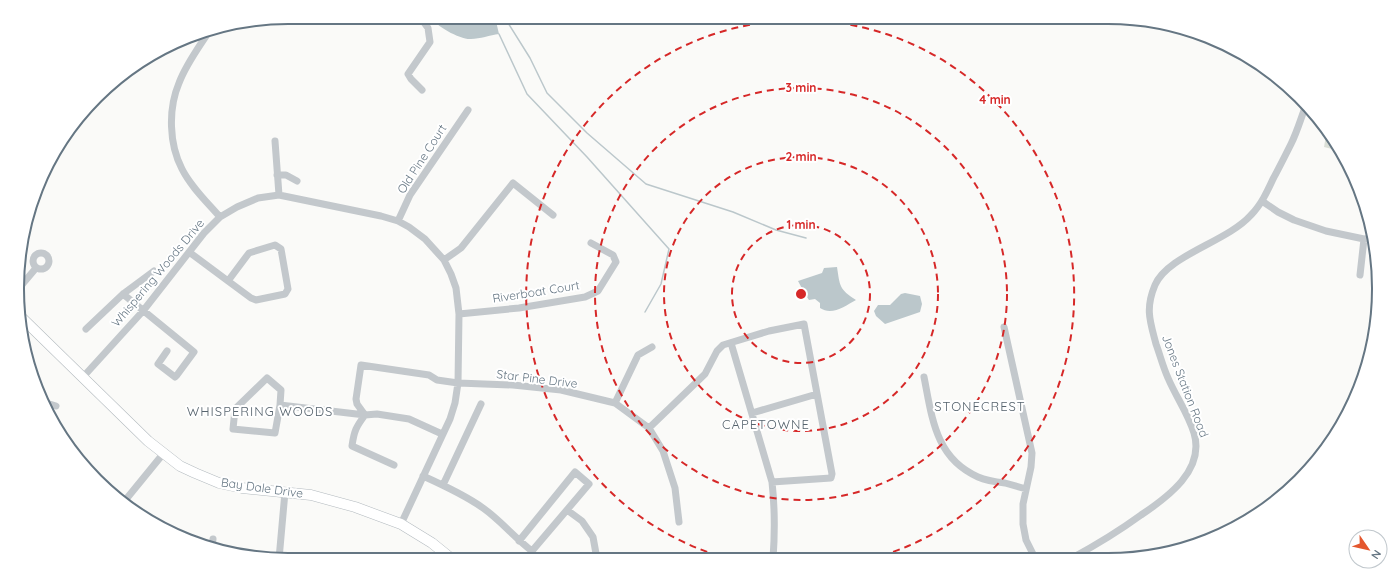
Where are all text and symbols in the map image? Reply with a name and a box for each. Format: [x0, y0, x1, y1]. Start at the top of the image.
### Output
text: 3 min [786, 80, 816, 95]
text: 4 min [979, 92, 1011, 107]
street label: Old Pine Court [394, 121, 450, 196]
text: 2 min [785, 149, 817, 164]
street label: Whispering Woods Drive [108, 215, 207, 330]
text: 1 min [786, 217, 816, 232]
street label: Riverboat Court [491, 277, 581, 306]
centre of rings [794, 287, 808, 301]
street label: Jones Station Road [1159, 332, 1212, 439]
street label: Star Pine Drive [496, 366, 579, 391]
district label: STONECREST [934, 398, 1026, 414]
district label: WHISPERING WOODS [187, 403, 333, 419]
district label: CAPETOWNE [722, 416, 810, 432]
street label: Bay Dale Drive [220, 474, 304, 501]
north arrow [1348, 529, 1388, 569]
text: N [1368, 547, 1384, 562]

